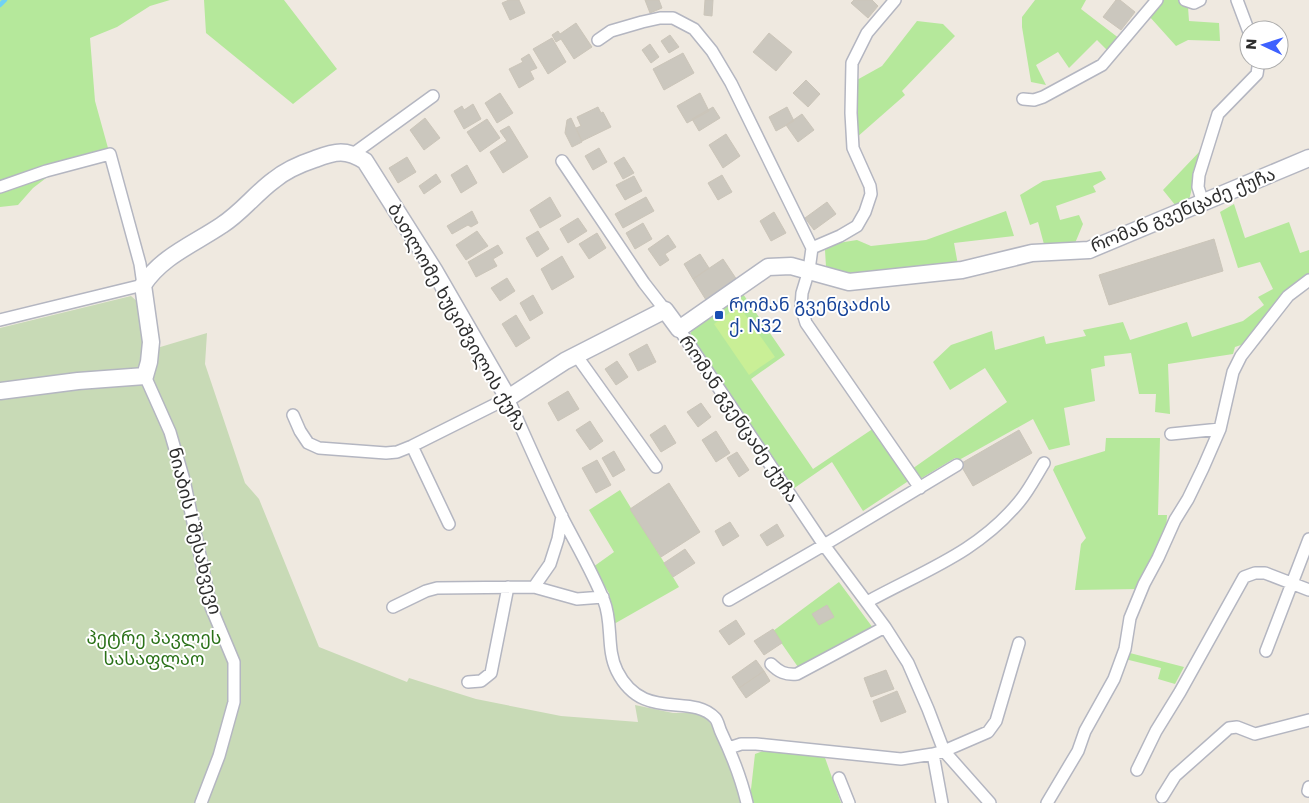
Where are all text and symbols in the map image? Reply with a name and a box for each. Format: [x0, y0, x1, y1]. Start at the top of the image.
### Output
north arrow [1239, 20, 1289, 70]
text: N [1241, 38, 1261, 50]
street label: რომან გვენცაძე ქუჩა [1087, 161, 1279, 258]
street label: ბათლომე ხუციშვილის ქუჩა [382, 198, 533, 435]
place label: რომან გვენცაძის ქ. N32 [729, 292, 891, 338]
marker: რომან გვენცაძის ქ. N32 [713, 309, 725, 321]
street label: რომან გვენცაძე ქუჩა [674, 330, 805, 508]
street label: ნიაბის I შესახვევი [163, 445, 228, 617]
park label: პეტრე პავლეს სასაფლაო [87, 625, 221, 671]

